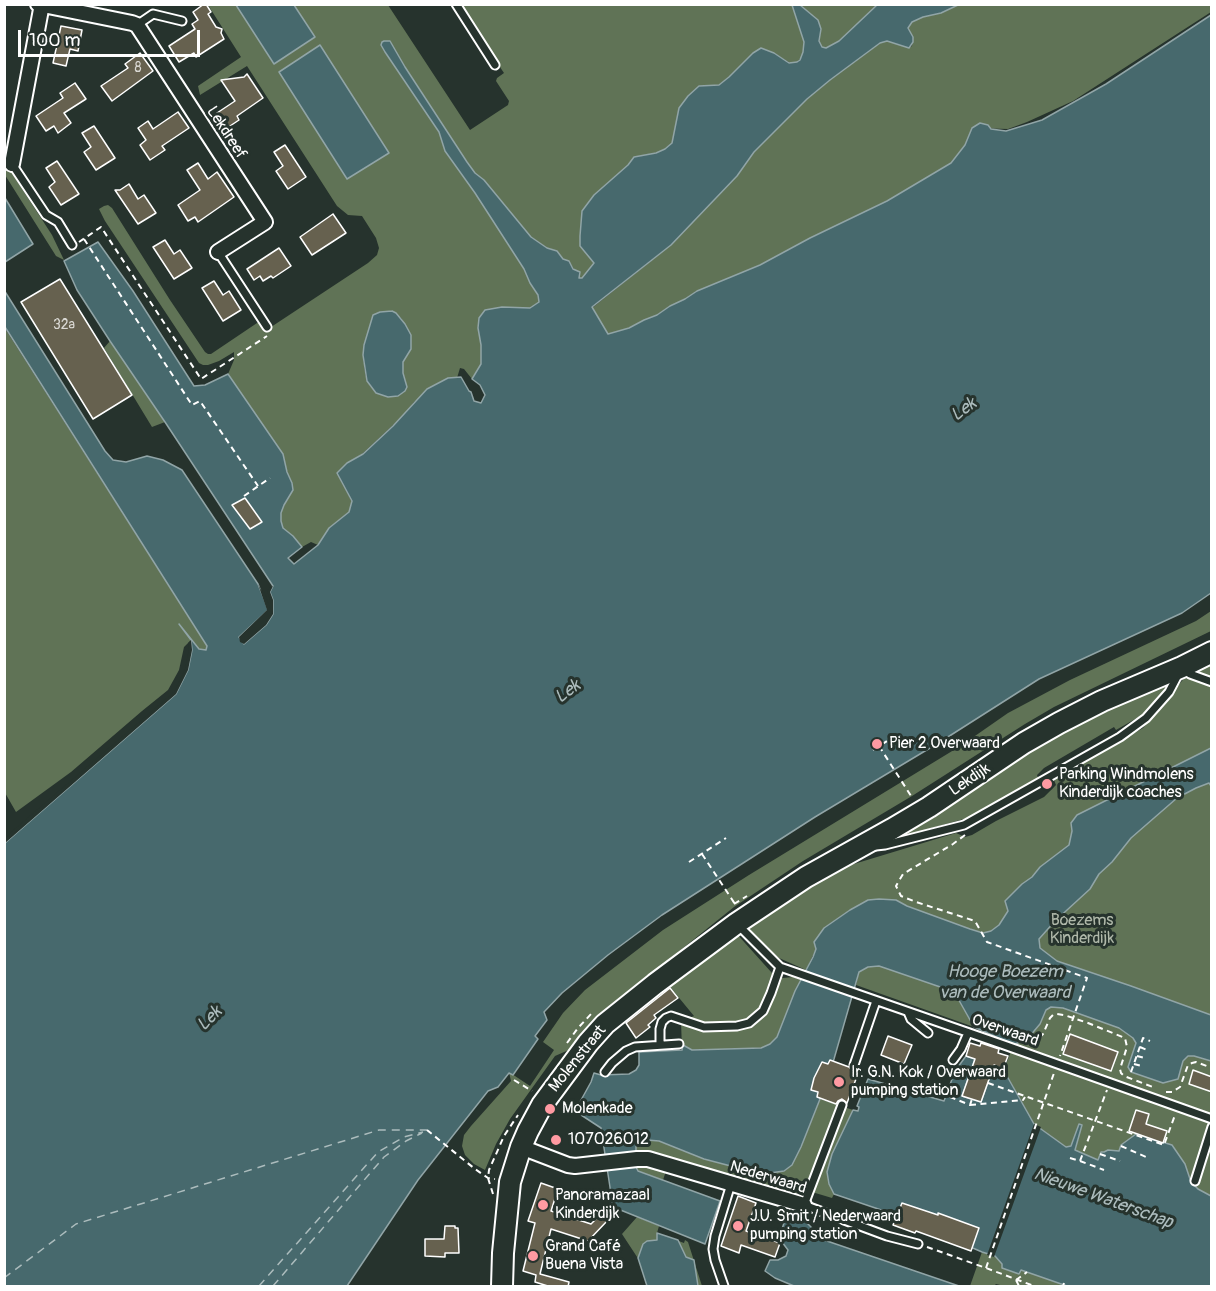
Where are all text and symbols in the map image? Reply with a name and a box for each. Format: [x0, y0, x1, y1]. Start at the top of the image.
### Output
scale bar [21, 18, 202, 56]
text: 100 m [29, 29, 81, 52]
house number: 8 [134, 60, 142, 76]
street label: Lekdreef [202, 103, 250, 163]
house number: 32a [53, 317, 75, 333]
water label: Lek [947, 393, 981, 427]
water label: Lek [551, 675, 585, 709]
place label: Pier 2 Overwaard [889, 734, 1000, 754]
marker: Pier 2 Overwaard [870, 737, 884, 751]
street label: Lekdijk [946, 759, 994, 801]
place label: Parking Windmolens Kinderdijk coaches [1059, 765, 1194, 803]
marker: Parking Windmolens Kinderdijk coaches [1040, 777, 1054, 791]
park label: Boezems Kinderdijk [1050, 911, 1114, 949]
water label: Hooge Boezem van de Overwaard [940, 961, 1070, 1004]
water label: Lek [193, 1002, 227, 1036]
street label: Overwaard [969, 1011, 1041, 1051]
street label: Molenstraat [545, 1022, 611, 1096]
place label: Ir. G.N. Kok / Overwaard pumping station [851, 1063, 1006, 1101]
marker: Ir. G.N. Kok / Overwaard pumping station [832, 1075, 846, 1089]
place label: Molenkade [562, 1099, 633, 1119]
marker: Molenkade [543, 1102, 557, 1116]
place label: 107026012 [568, 1130, 649, 1150]
marker: 107026012 [549, 1133, 563, 1147]
street label: Nederwaard [727, 1157, 809, 1199]
water label: Nieuwe Waterschap [1030, 1164, 1176, 1234]
place label: Panoramazaal Kinderdijk [555, 1186, 650, 1224]
marker: Panoramazaal Kinderdijk [536, 1198, 550, 1212]
place label: J.U. Smit / Nederwaard pumping station [750, 1207, 901, 1245]
marker: J.U. Smit / Nederwaard pumping station [731, 1219, 745, 1233]
place label: Grand Café Buena Vista [545, 1237, 623, 1275]
marker: Grand Café Buena Vista [526, 1249, 540, 1263]

